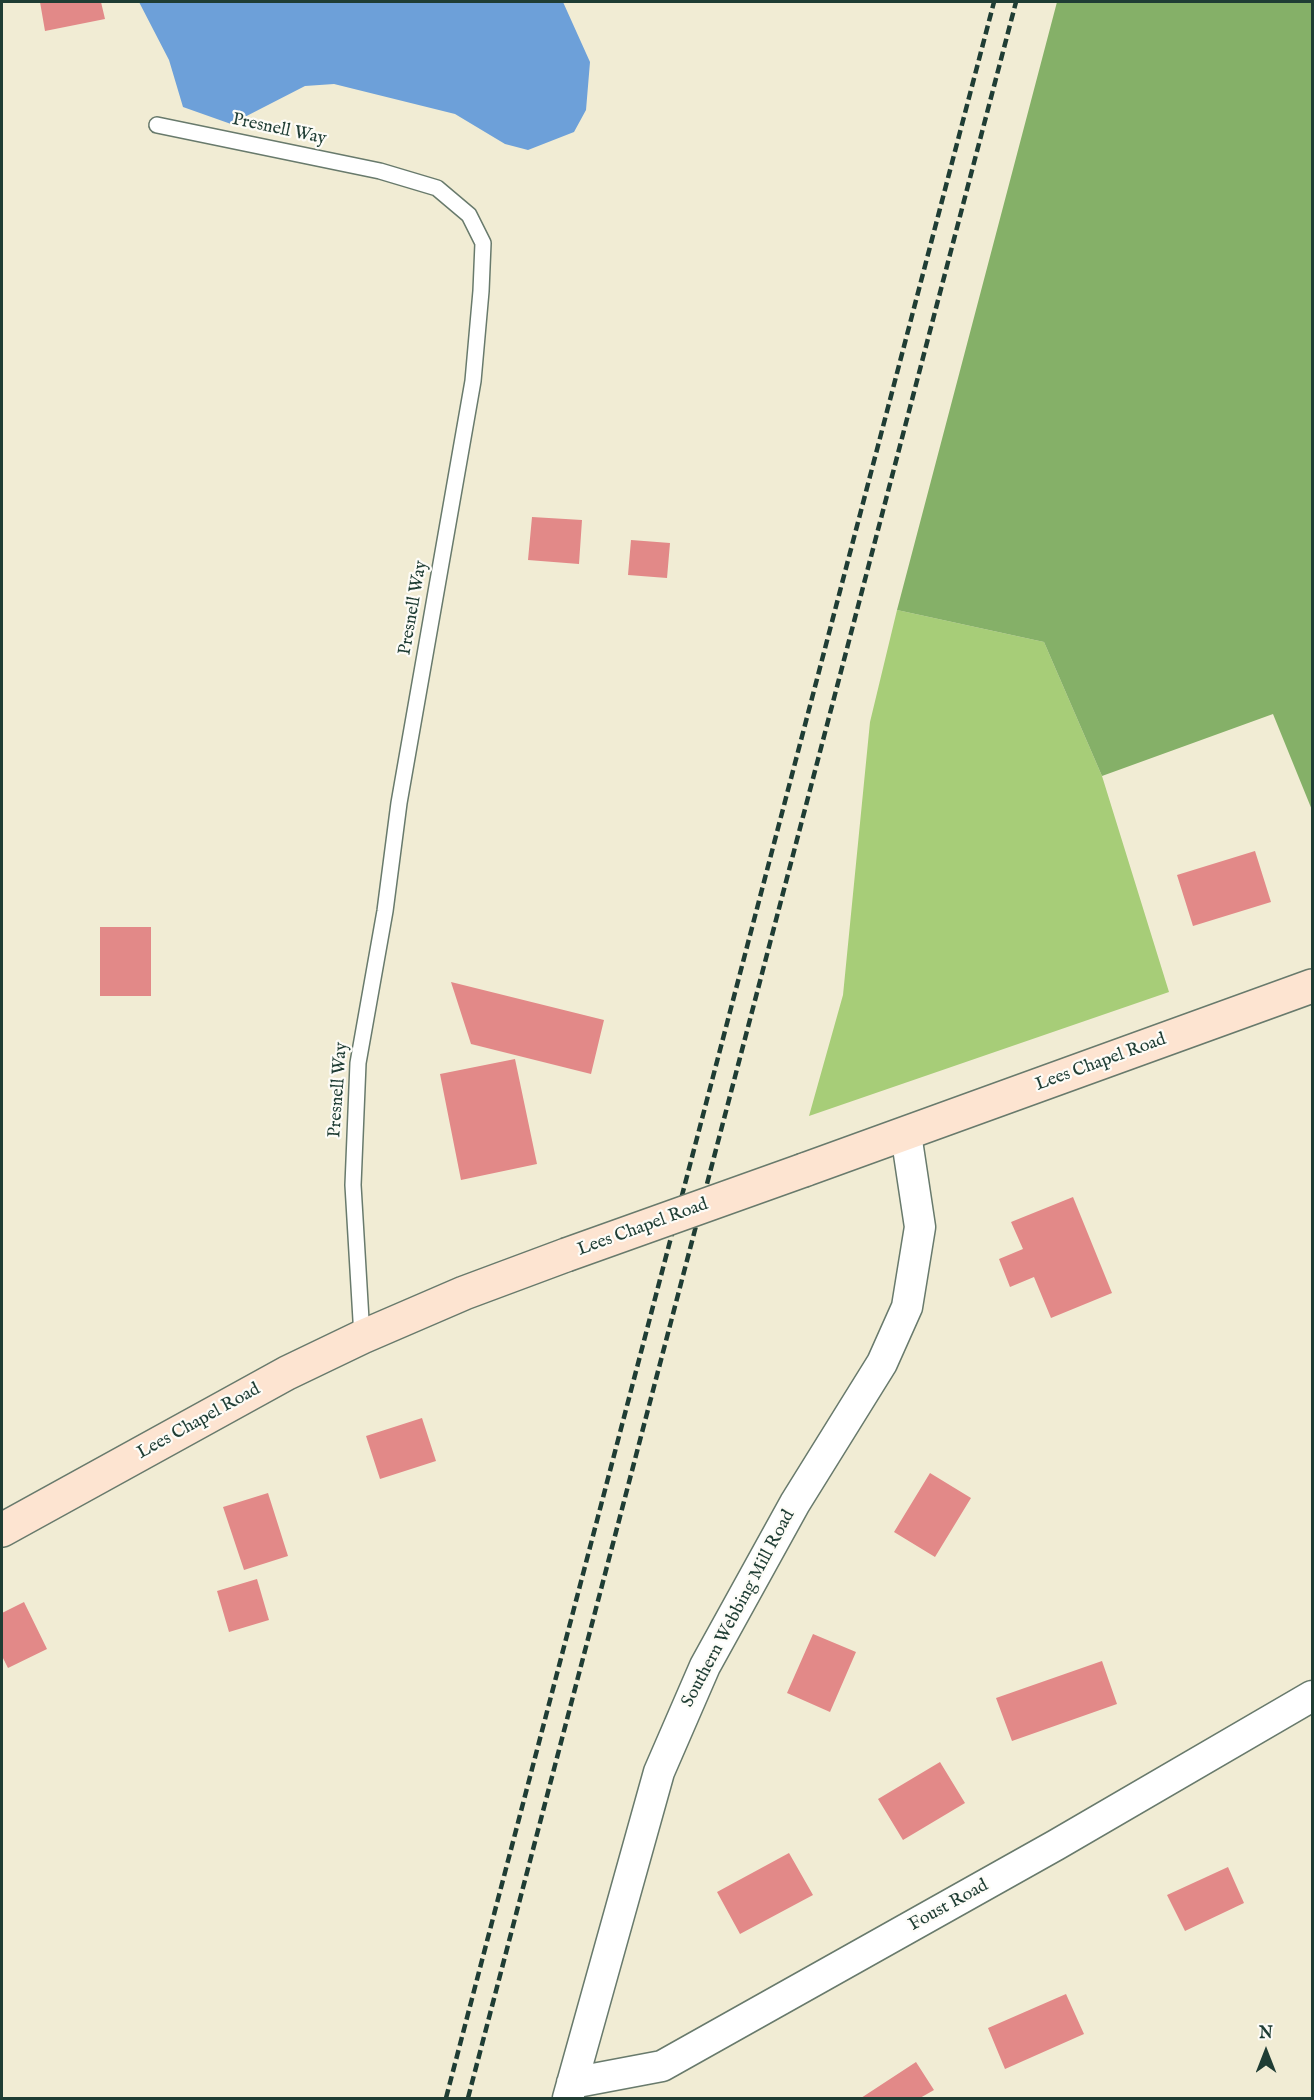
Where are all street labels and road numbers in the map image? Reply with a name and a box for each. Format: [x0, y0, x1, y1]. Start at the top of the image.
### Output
street label: Presnell Way [230, 109, 328, 151]
street label: Presnell Way [395, 559, 433, 657]
street label: Lees Chapel Road [1033, 1029, 1169, 1097]
street label: Presnell Way [325, 1041, 353, 1139]
street label: Lees Chapel Road [575, 1194, 711, 1262]
street label: Lees Chapel Road [134, 1379, 264, 1465]
street label: Southern Webbing Mill Road [678, 1507, 800, 1711]
street label: Foust Road [906, 1875, 992, 1937]

